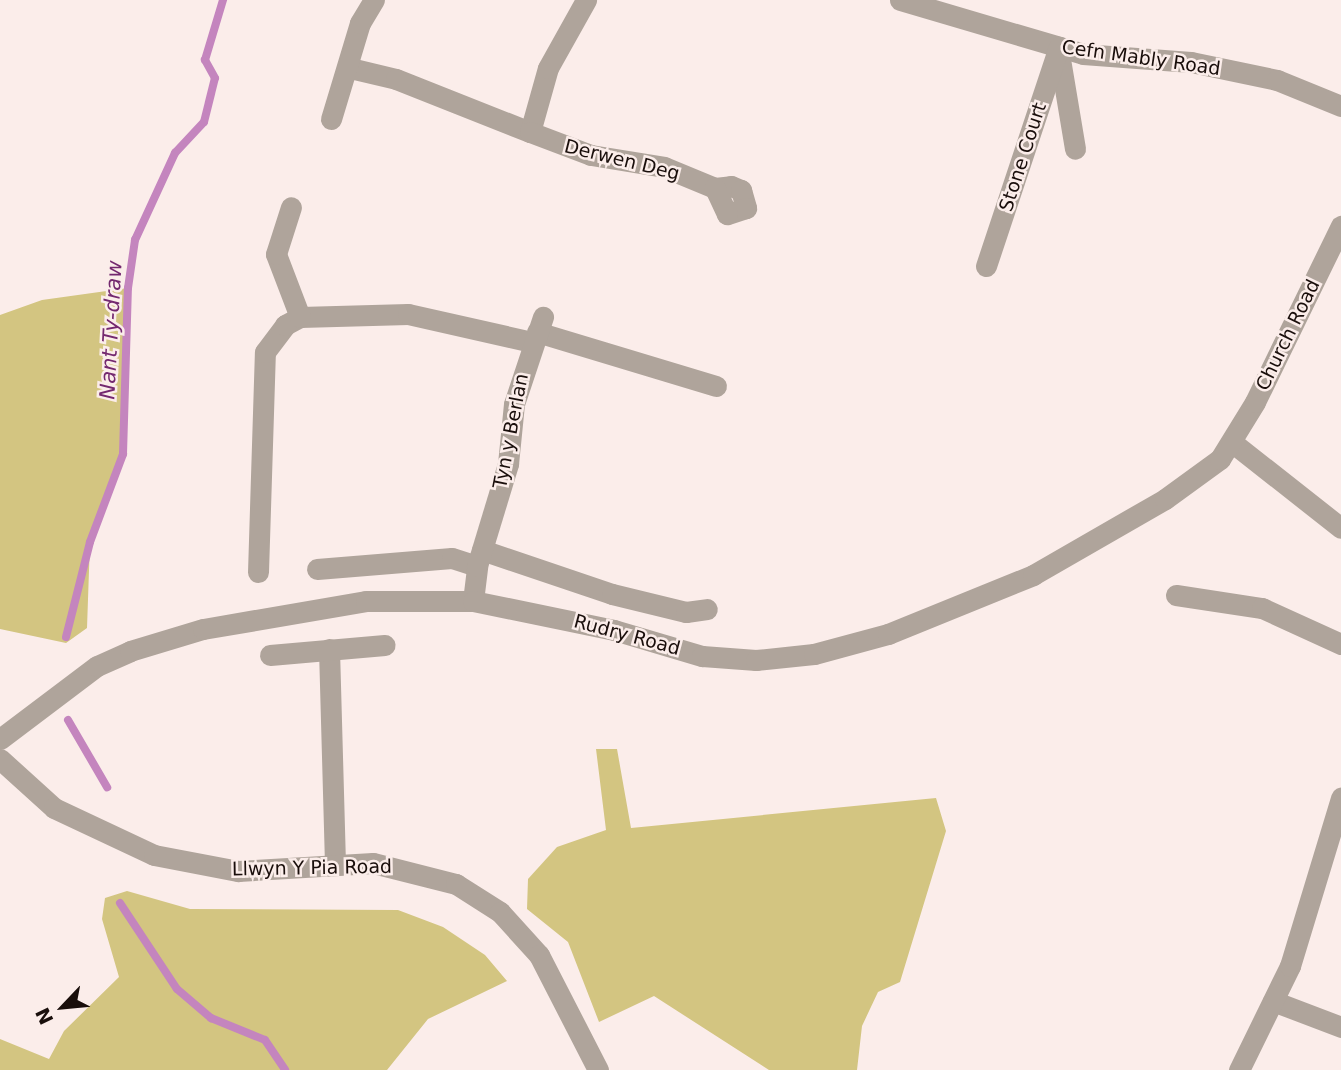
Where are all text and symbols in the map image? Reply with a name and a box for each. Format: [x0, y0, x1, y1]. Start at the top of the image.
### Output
street label: Cefn Mably Road [1060, 36, 1222, 80]
street label: Stone Court [995, 100, 1051, 214]
street label: Derwen Deg [562, 135, 682, 185]
water label: Nant Ty-draw [95, 260, 127, 400]
street label: Church Road [1251, 276, 1325, 394]
street label: Tyn y Berlan [489, 372, 533, 490]
street label: Rudry Road [571, 610, 683, 660]
street label: Llwyn Y Pia Road [232, 855, 392, 881]
north arrow [28, 972, 98, 1042]
text: N [31, 1004, 57, 1028]

